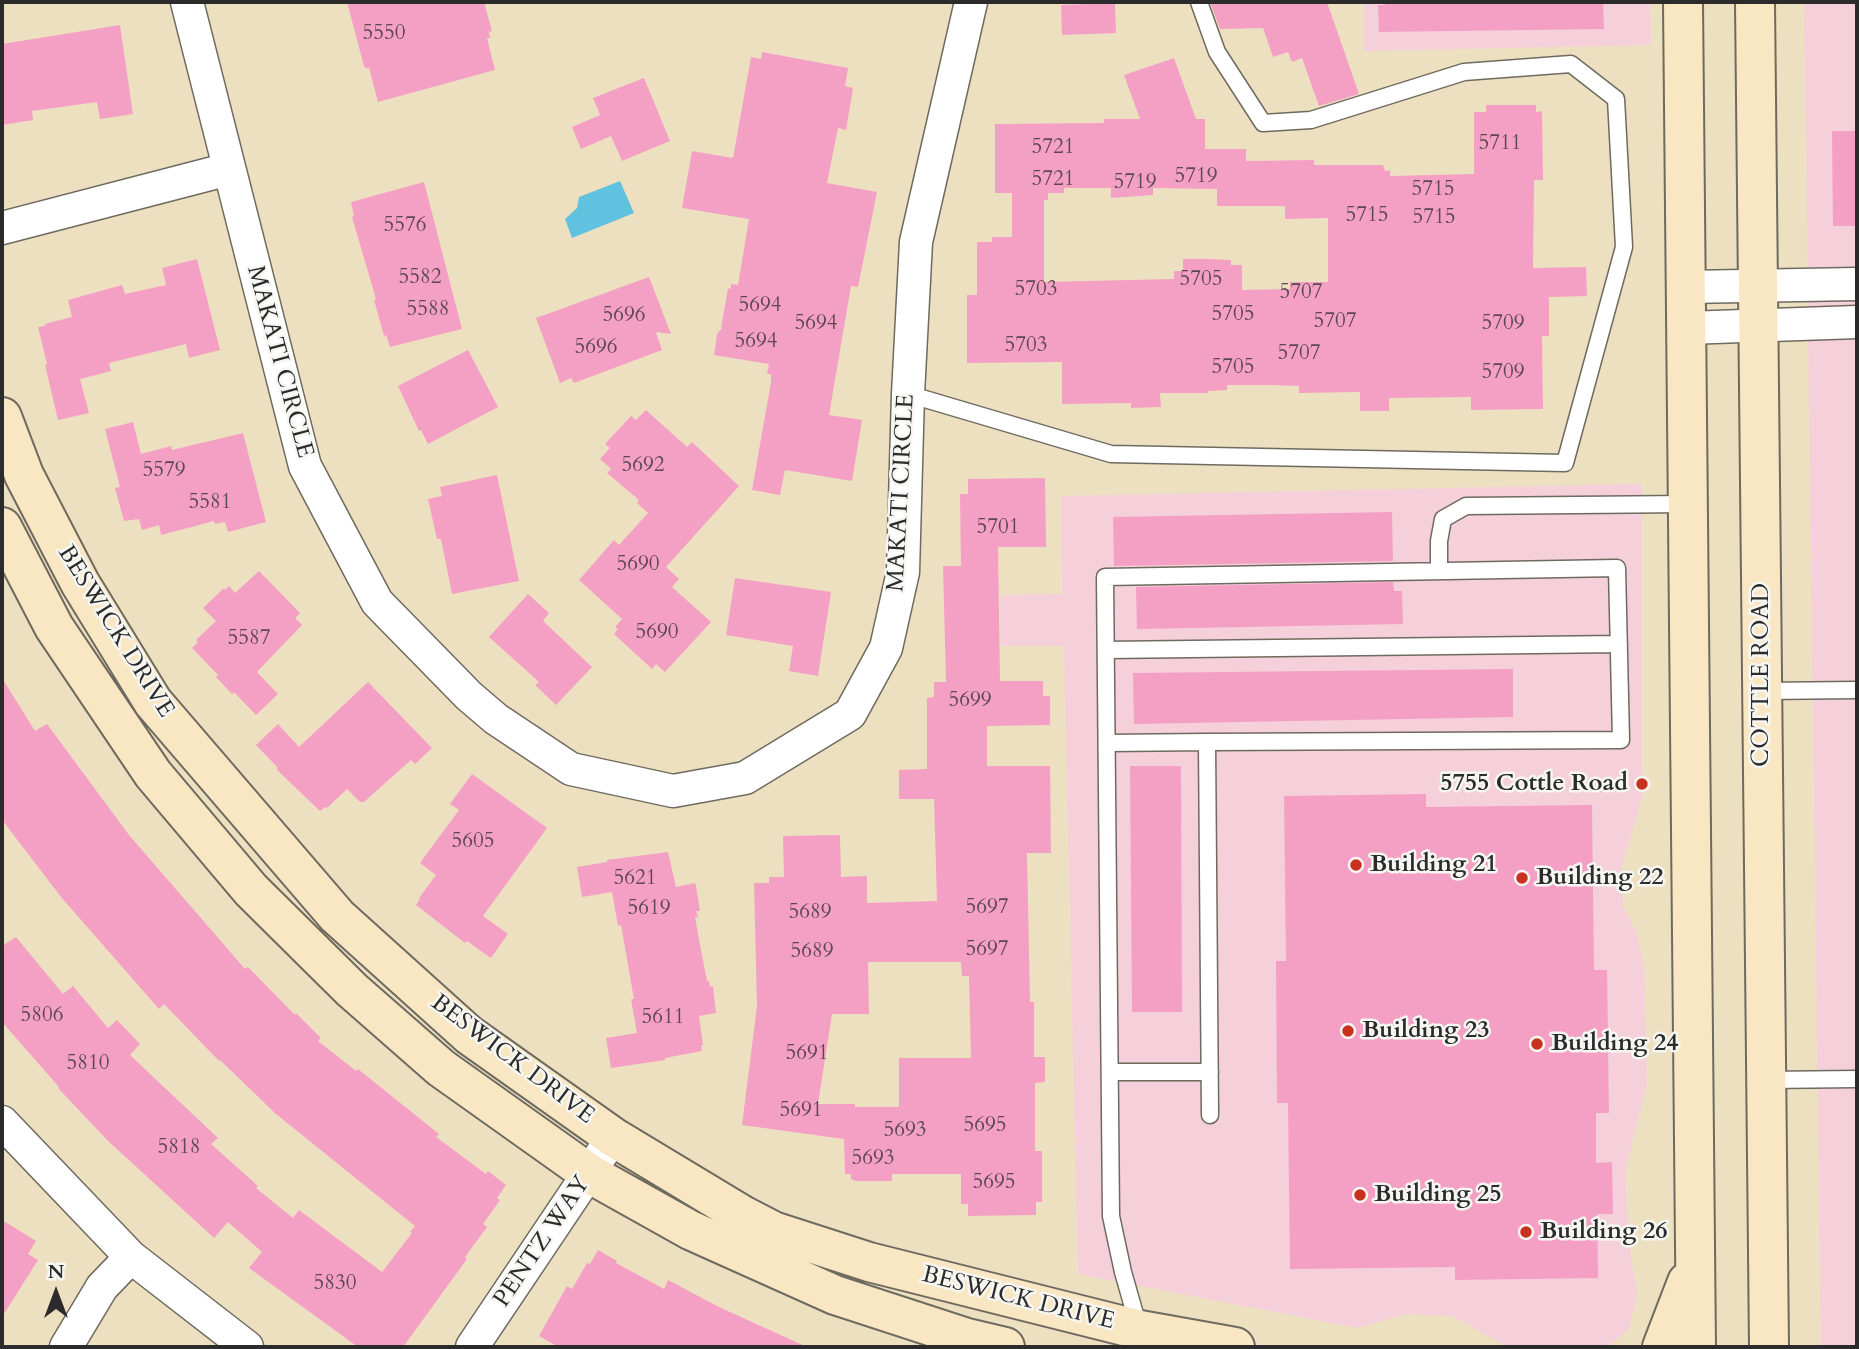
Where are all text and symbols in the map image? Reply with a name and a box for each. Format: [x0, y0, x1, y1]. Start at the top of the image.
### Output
house number: 5550 [362, 21, 406, 47]
house number: 5711 [1478, 131, 1522, 157]
house number: 5721 [1031, 135, 1075, 161]
house number: 5719 [1174, 164, 1218, 190]
house number: 5721 [1031, 167, 1075, 193]
house number: 5719 [1113, 170, 1157, 196]
house number: 5715 [1411, 177, 1455, 203]
house number: 5715 [1345, 203, 1389, 229]
house number: 5715 [1412, 205, 1456, 231]
house number: 5576 [383, 213, 427, 239]
street label: MAKATI CIRCLE [240, 263, 318, 461]
house number: 5582 [398, 265, 442, 291]
house number: 5705 [1179, 267, 1223, 293]
house number: 5703 [1014, 277, 1058, 303]
house number: 5707 [1279, 280, 1323, 306]
house number: 5694 [738, 293, 782, 319]
house number: 5588 [406, 297, 450, 323]
house number: 5705 [1211, 302, 1255, 328]
house number: 5696 [602, 303, 646, 329]
house number: 5707 [1313, 309, 1357, 335]
house number: 5694 [794, 311, 838, 337]
house number: 5709 [1481, 311, 1525, 337]
house number: 5694 [734, 329, 778, 355]
house number: 5703 [1004, 333, 1048, 359]
house number: 5696 [574, 335, 618, 361]
house number: 5707 [1277, 341, 1321, 367]
house number: 5705 [1211, 355, 1255, 381]
house number: 5709 [1481, 360, 1525, 386]
street label: MAKATI CIRCLE [882, 394, 922, 592]
house number: 5692 [621, 453, 665, 479]
house number: 5579 [142, 458, 186, 484]
house number: 5581 [188, 490, 232, 516]
house number: 5701 [976, 515, 1020, 541]
street label: BESWICK DRIVE [51, 541, 179, 723]
house number: 5690 [616, 552, 660, 578]
street label: COTTLE ROAD [1748, 583, 1776, 767]
house number: 5690 [635, 620, 679, 646]
house number: 5587 [227, 626, 271, 652]
house number: 5699 [948, 688, 992, 714]
place label: 5755 Cottle Road [1440, 770, 1628, 798]
marker: 5755 Cottle Road [1634, 776, 1650, 792]
house number: 5605 [451, 829, 495, 855]
place label: Building 21 [1370, 851, 1497, 879]
marker: Building 21 [1348, 857, 1364, 873]
place label: Building 22 [1536, 864, 1663, 892]
house number: 5621 [613, 866, 657, 892]
marker: Building 22 [1514, 870, 1530, 886]
house number: 5697 [965, 895, 1009, 921]
house number: 5619 [627, 896, 671, 922]
house number: 5689 [788, 900, 832, 926]
house number: 5697 [965, 937, 1009, 963]
house number: 5689 [790, 939, 834, 965]
street label: BESWICK DRIVE [425, 989, 599, 1131]
house number: 5806 [20, 1003, 64, 1029]
house number: 5611 [641, 1005, 685, 1031]
place label: Building 23 [1362, 1017, 1489, 1045]
marker: Building 23 [1340, 1023, 1356, 1039]
place label: Building 24 [1551, 1030, 1678, 1058]
marker: Building 24 [1529, 1036, 1545, 1052]
house number: 5691 [785, 1041, 829, 1067]
house number: 5810 [66, 1051, 110, 1077]
house number: 5691 [779, 1098, 823, 1124]
house number: 5695 [963, 1113, 1007, 1139]
house number: 5693 [883, 1118, 927, 1144]
house number: 5818 [157, 1135, 201, 1161]
house number: 5693 [851, 1146, 895, 1172]
house number: 5695 [972, 1170, 1016, 1196]
street label: PENTZ WAY [489, 1171, 597, 1313]
place label: Building 25 [1374, 1181, 1501, 1209]
marker: Building 25 [1352, 1187, 1368, 1203]
place label: Building 26 [1540, 1218, 1667, 1246]
marker: Building 26 [1518, 1224, 1534, 1240]
north arrow [21, 1258, 91, 1328]
text: N [48, 1259, 64, 1285]
street label: BESWICK DRIVE [919, 1261, 1117, 1337]
house number: 5830 [313, 1271, 357, 1297]

